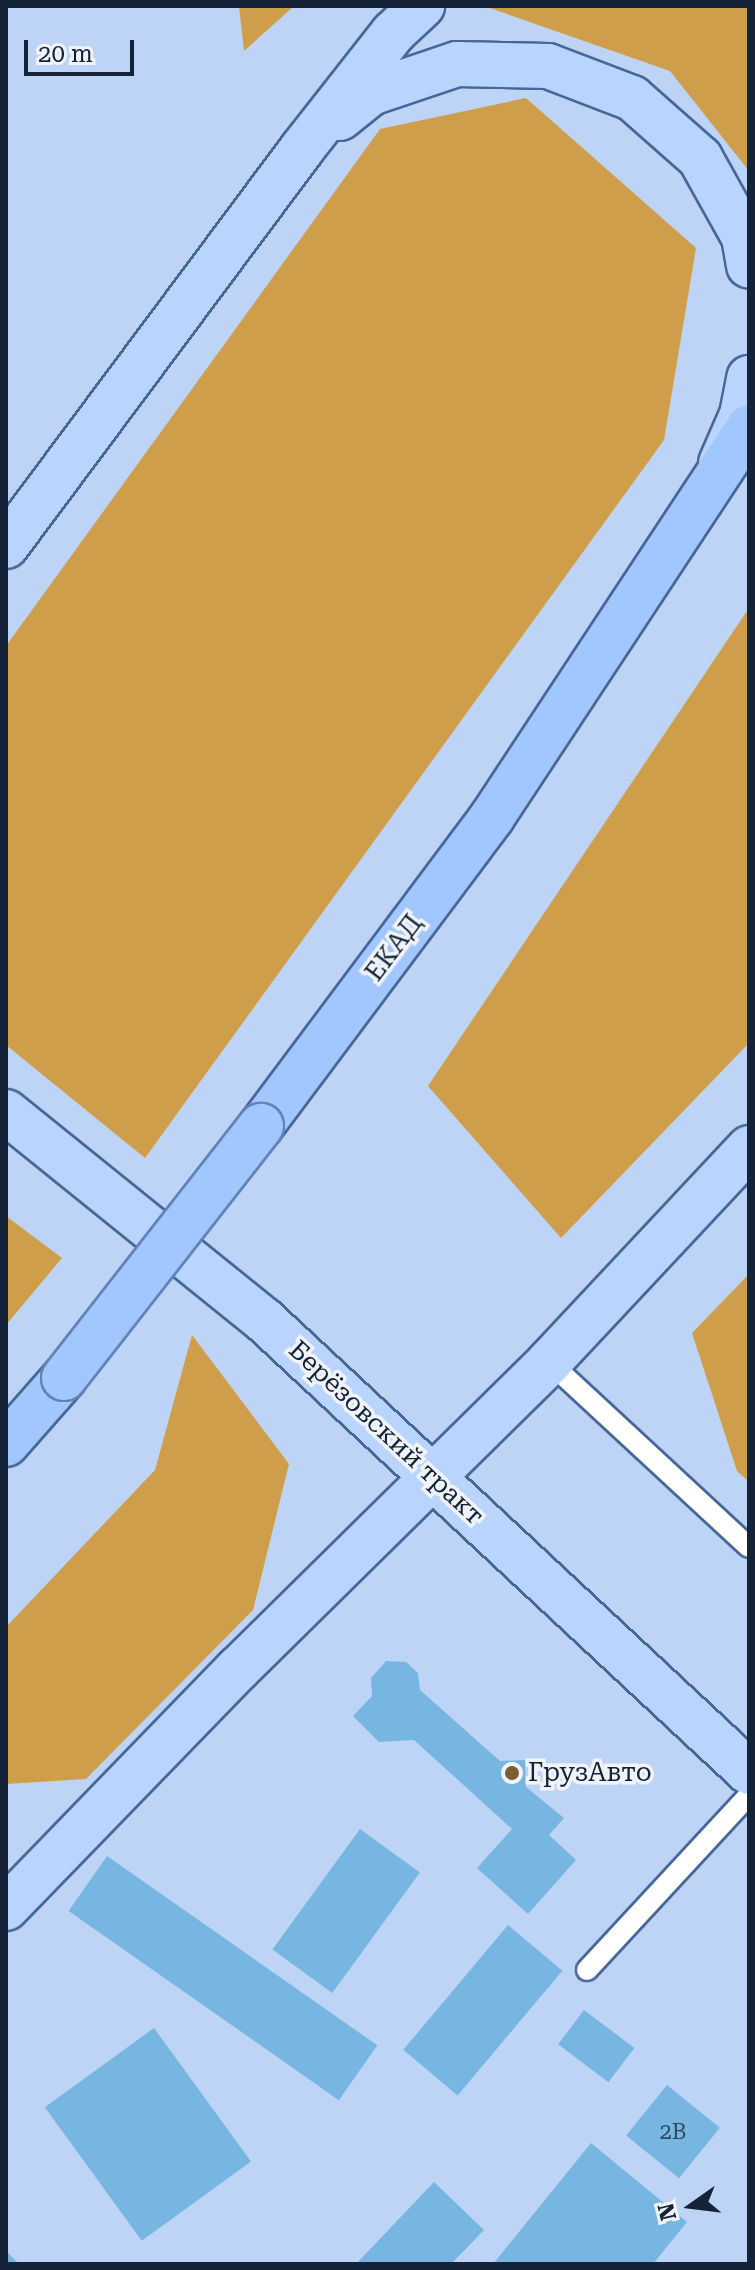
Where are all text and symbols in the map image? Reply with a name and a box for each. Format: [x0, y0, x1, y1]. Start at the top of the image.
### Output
scale bar [28, 24, 138, 74]
text: 20 m [38, 40, 93, 68]
street label: ЕКАД [359, 909, 429, 987]
street label: Берёзовский тракт [282, 1335, 490, 1531]
place label: ГрузАвто [528, 1757, 652, 1789]
marker: ГрузАвто [503, 1764, 521, 1782]
house number: 2В [659, 2119, 687, 2145]
north arrow [651, 2166, 731, 2246]
text: N [653, 2201, 681, 2223]

